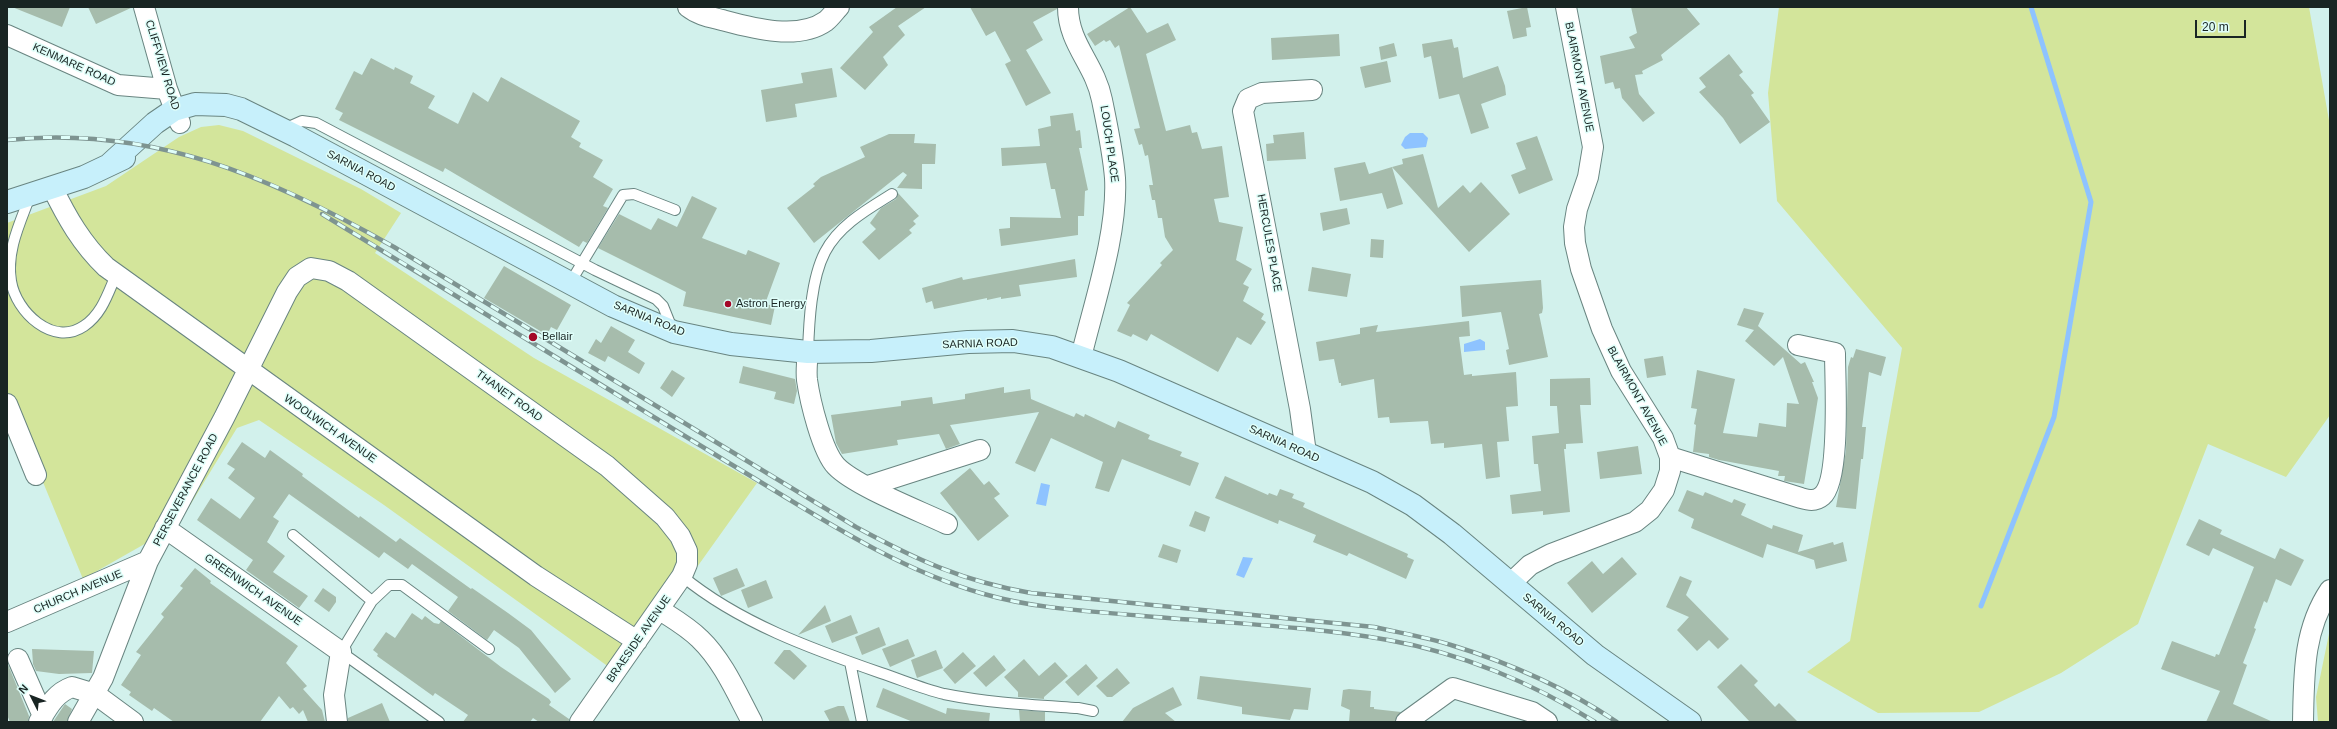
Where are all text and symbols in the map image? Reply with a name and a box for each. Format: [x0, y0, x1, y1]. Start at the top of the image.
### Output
scale bar [2197, 12, 2248, 38]
street label: CLIFFVIEW ROAD [142, 18, 182, 112]
text: 20 m [2202, 20, 2229, 34]
street label: BLAIRMONT AVENUE [1562, 21, 1596, 133]
street label: KENMARE ROAD [31, 41, 117, 89]
street label: LOUCH PLACE [1097, 105, 1121, 183]
street label: SARNIA ROAD [324, 147, 398, 195]
street label: HERCULES PLACE [1254, 193, 1284, 293]
place label: Astron Energy [736, 297, 806, 311]
street label: SARNIA ROAD [611, 299, 687, 339]
marker: Astron Energy [723, 299, 733, 309]
place label: Bellair [542, 330, 573, 344]
marker: Bellair [527, 331, 539, 343]
street label: SARNIA ROAD [942, 336, 1018, 352]
street label: BLAIRMONT AVENUE [1604, 344, 1670, 448]
street label: THANET ROAD [473, 367, 545, 425]
street label: WOOLWICH AVENUE [281, 392, 379, 466]
street label: SARNIA ROAD [1247, 423, 1321, 465]
street label: PERSEVERANCE ROAD [151, 432, 221, 548]
street label: GREENWICH AVENUE [202, 551, 304, 629]
street label: CHURCH AVENUE [32, 567, 124, 617]
street label: SARNIA ROAD [1520, 591, 1586, 649]
street label: BRAESIDE AVENUE [604, 593, 674, 685]
north arrow [12, 677, 52, 717]
text: N [16, 682, 30, 696]

